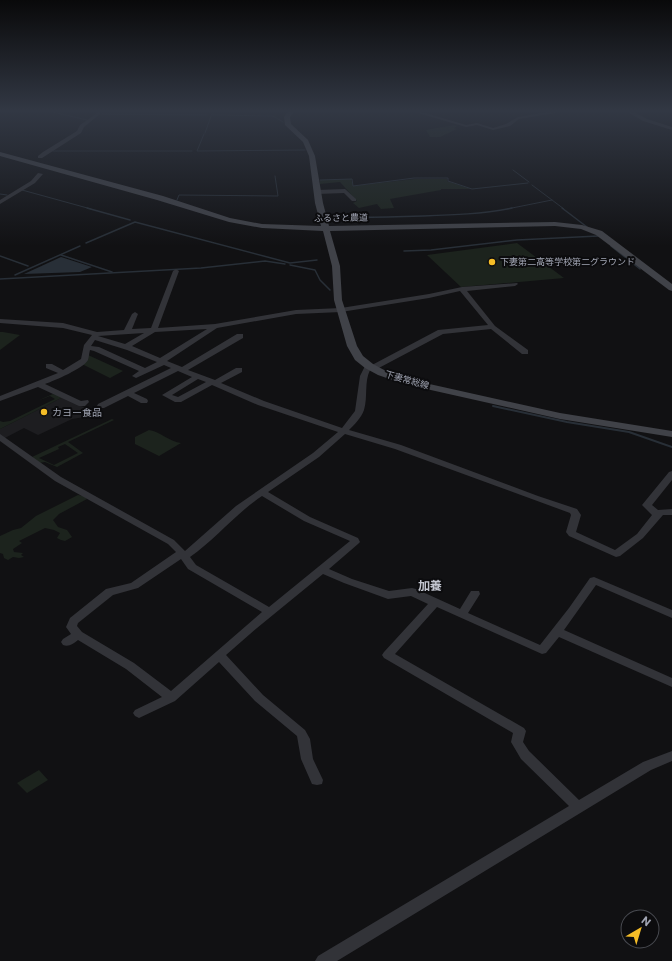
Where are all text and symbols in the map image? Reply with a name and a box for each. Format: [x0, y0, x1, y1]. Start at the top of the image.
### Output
street label: ふるさと農道 [314, 212, 368, 223]
place label: 下妻第二高等学校第二グラウンド [500, 256, 635, 267]
marker: 下妻第二高等学校第二グラウンド [487, 257, 497, 267]
street label: 下妻常総線 [384, 368, 431, 391]
place label: カヨー食品 [52, 406, 102, 418]
marker: カヨー食品 [39, 407, 49, 417]
district label: 加養 [418, 578, 442, 592]
north arrow [620, 909, 660, 949]
text: N [639, 913, 654, 928]

